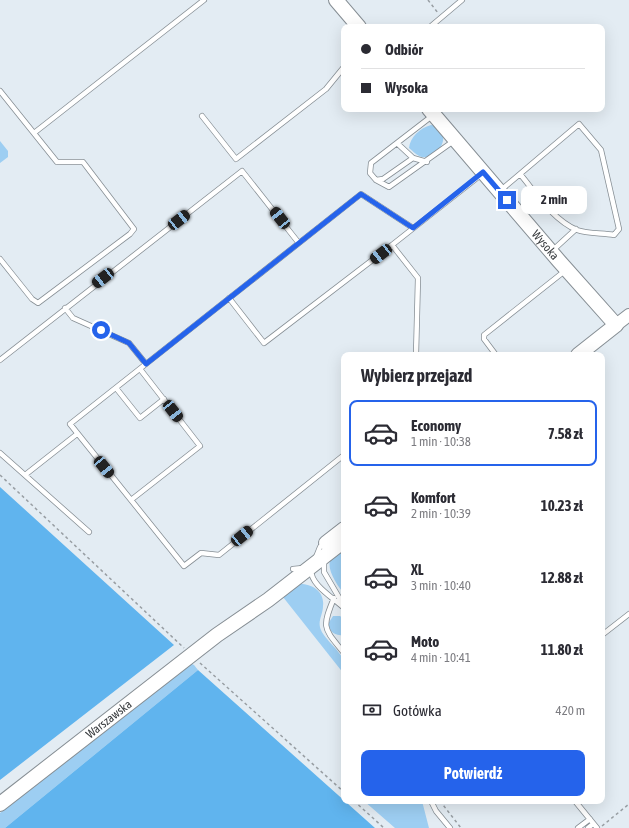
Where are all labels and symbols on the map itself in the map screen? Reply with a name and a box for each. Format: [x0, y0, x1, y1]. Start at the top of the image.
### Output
callout: 2 min [521, 186, 587, 214]
route end [498, 191, 516, 209]
car [268, 205, 292, 231]
car [166, 208, 192, 232]
street label: Wysoka [529, 227, 562, 263]
car [368, 242, 394, 266]
car [90, 266, 116, 290]
route start [92, 321, 110, 339]
car [161, 398, 185, 424]
car [92, 454, 116, 480]
car [229, 524, 255, 548]
street label: Warszawska [83, 697, 134, 741]

